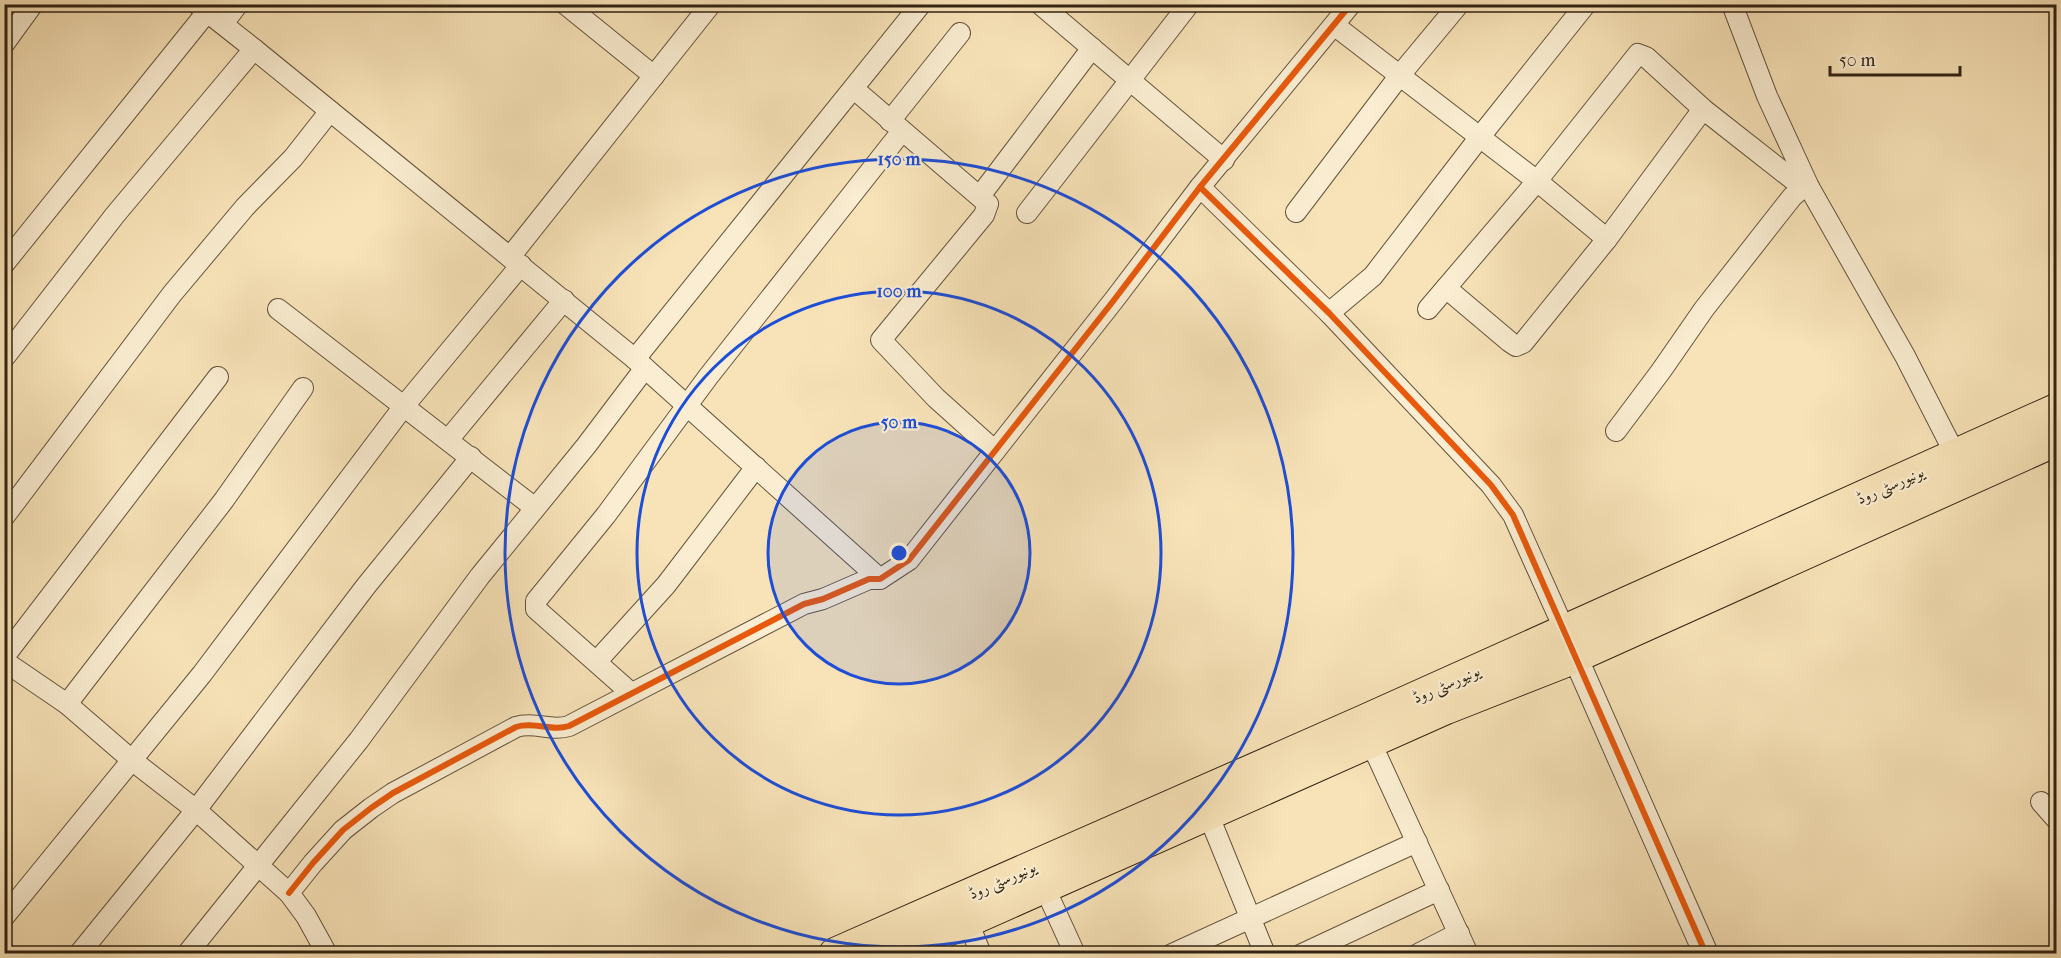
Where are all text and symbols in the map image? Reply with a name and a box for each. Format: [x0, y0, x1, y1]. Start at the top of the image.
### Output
scale bar [1830, 39, 1960, 77]
text: 50 m [1839, 50, 1876, 71]
text: 150 m [878, 149, 921, 170]
text: 100 m [876, 281, 923, 302]
text: 50 m [881, 412, 918, 433]
street label: یونیورسٹی روڈ [1853, 461, 1928, 510]
centre of rings [889, 543, 909, 563]
street label: یونیورسٹی روڈ [1409, 660, 1484, 709]
street label: یونیورسٹی روڈ [965, 856, 1040, 905]

